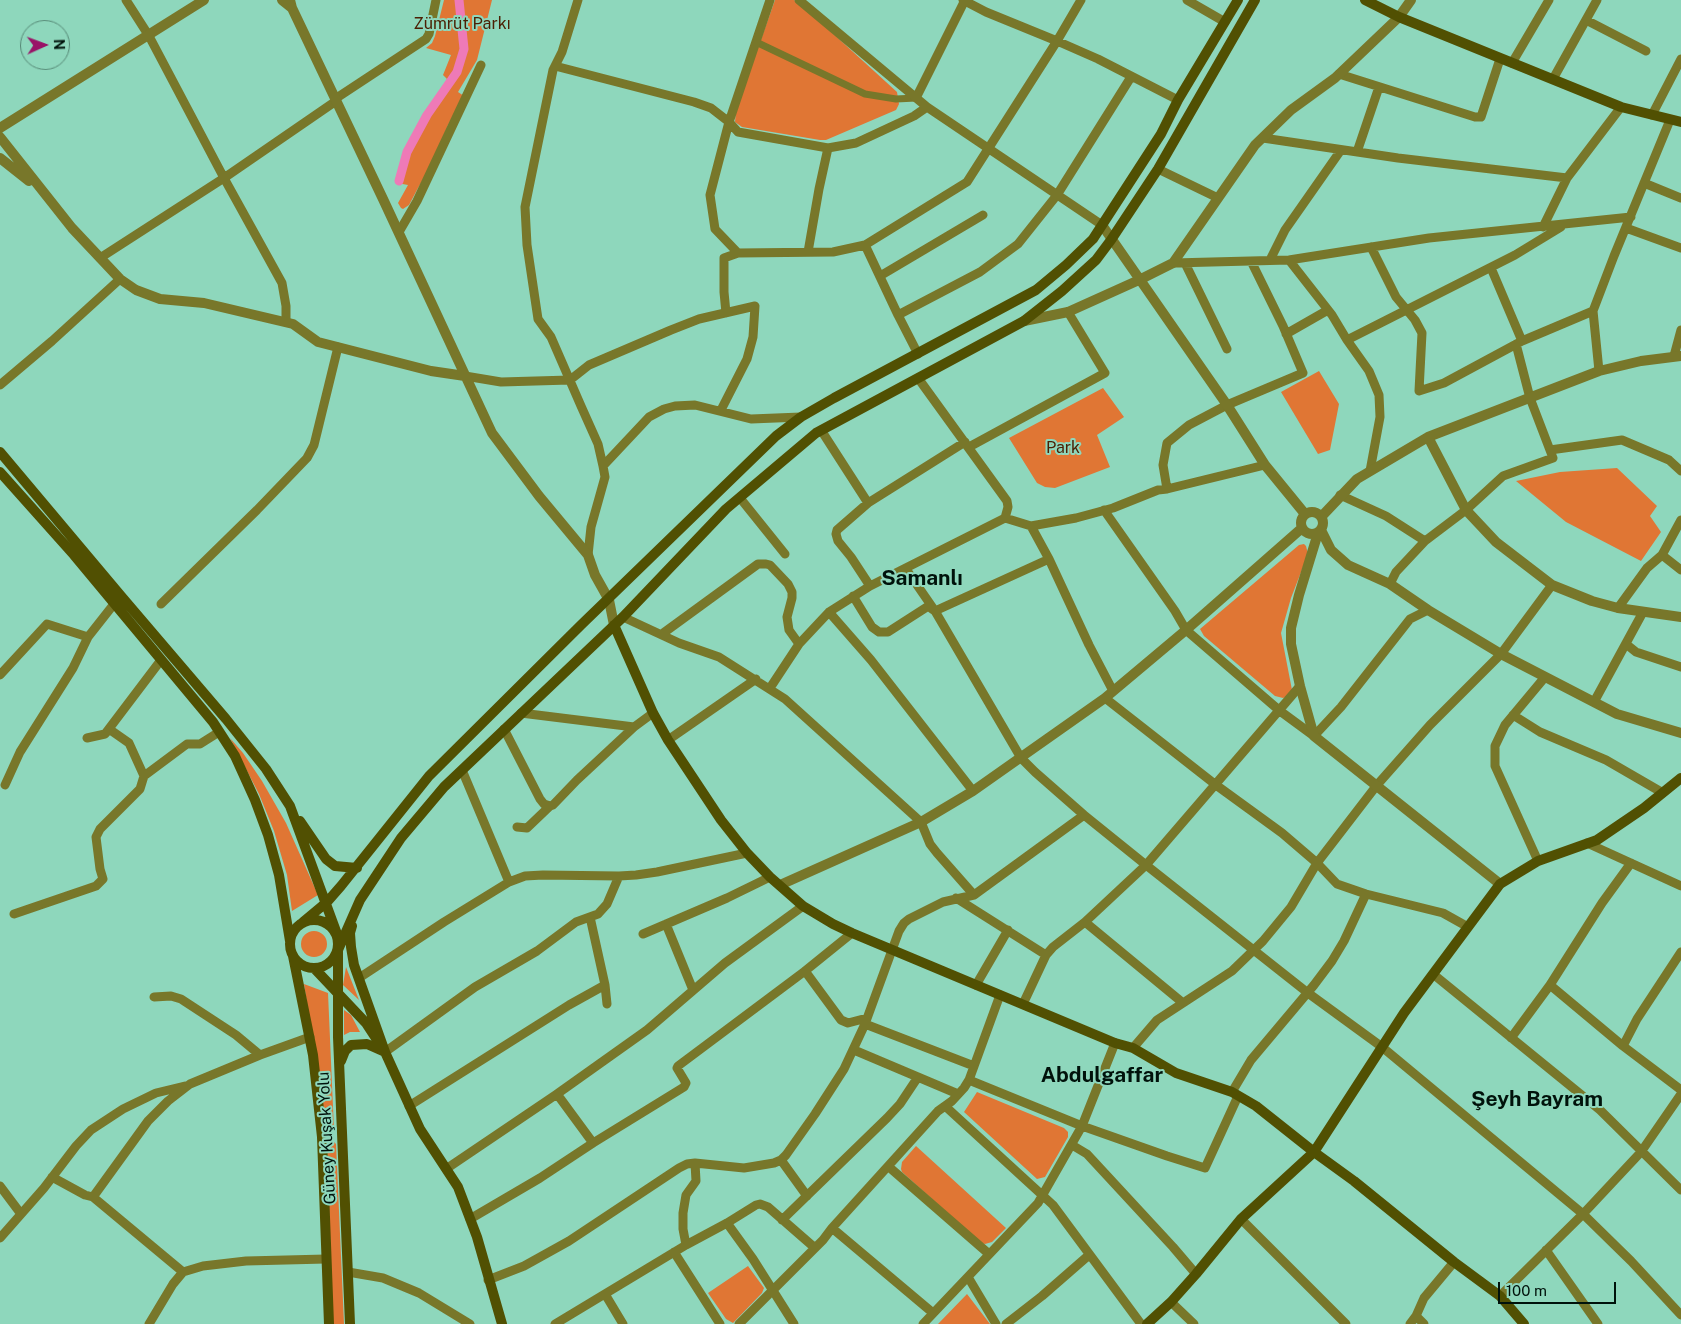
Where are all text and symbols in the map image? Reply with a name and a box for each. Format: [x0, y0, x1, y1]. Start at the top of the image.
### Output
park label: Zümrüt Parkı [413, 14, 511, 34]
north arrow [20, 20, 70, 70]
text: N [51, 39, 67, 50]
park label: Park [1046, 438, 1080, 458]
district label: Samanlı [881, 566, 963, 592]
district label: Abdulgaffar [1041, 1063, 1163, 1089]
street label: Güney Kuşak Yolu [314, 1071, 340, 1205]
district label: Şeyh Bayram [1471, 1087, 1603, 1113]
scale bar [1501, 1272, 1618, 1304]
text: 100 m [1506, 1282, 1547, 1299]

